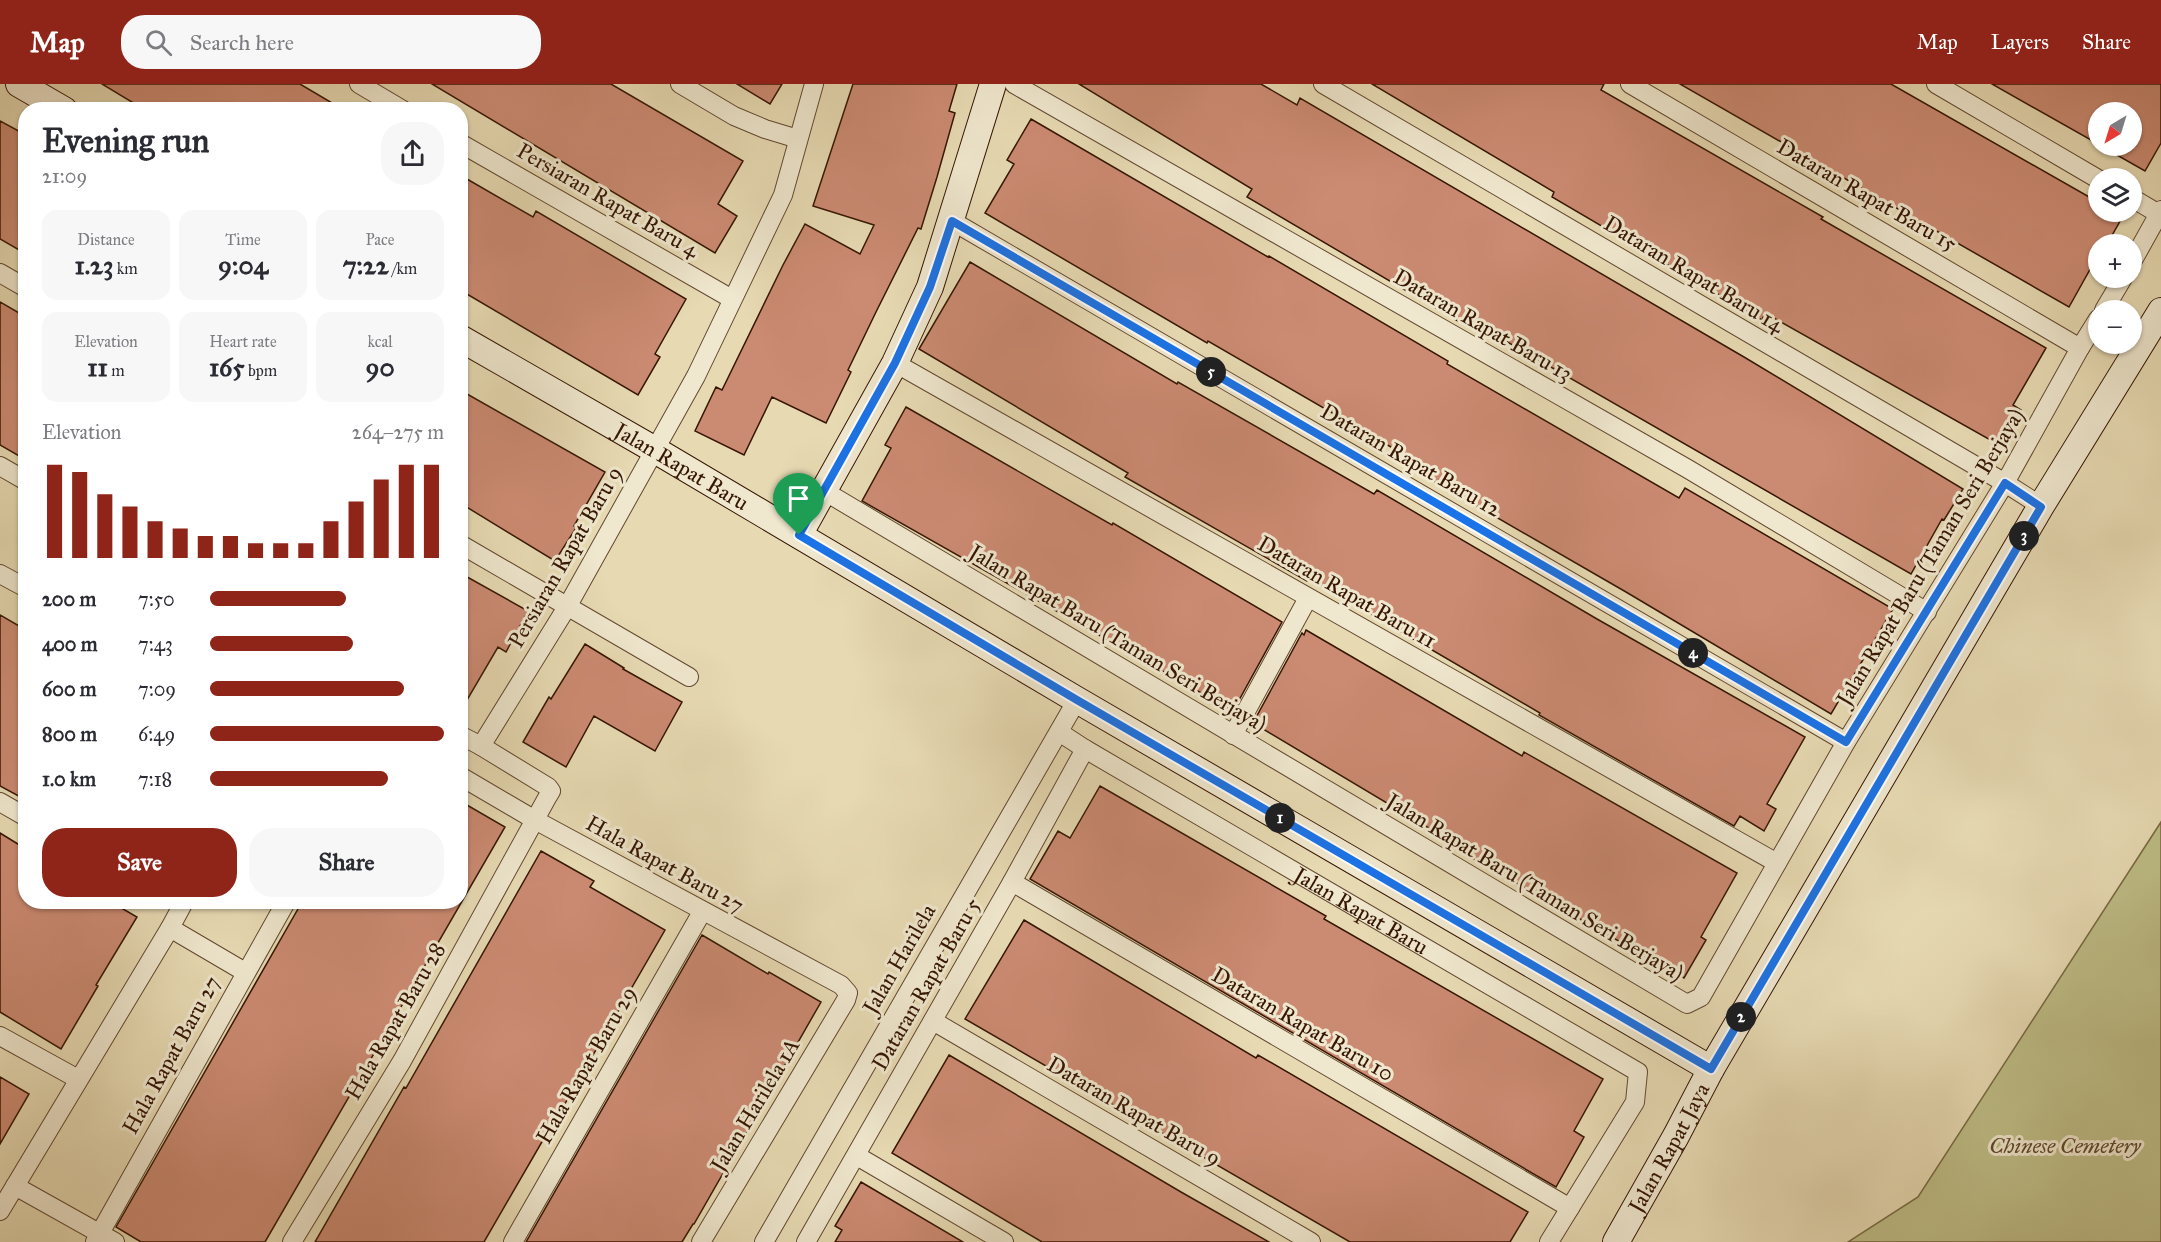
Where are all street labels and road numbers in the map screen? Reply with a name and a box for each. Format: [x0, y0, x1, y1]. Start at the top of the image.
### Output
street label: Dataran Rapat Baru 15 [1772, 133, 1962, 257]
street label: Persiaran Rapat Baru 4 [512, 137, 704, 263]
street label: Dataran Rapat Baru 14 [1599, 210, 1790, 339]
street label: Dataran Rapat Baru 13 [1389, 263, 1577, 387]
street label: Dataran Rapat Baru 12 [1316, 397, 1506, 523]
street label: Jalan Rapat Baru (Taman Seri Berjaya) [1829, 403, 2030, 712]
street label: Jalan Rapat Baru [608, 415, 754, 516]
street label: Persiaran Rapat Baru 9 [502, 461, 628, 653]
street label: Dataran Rapat Baru 11 [1253, 530, 1441, 654]
street label: Jalan Rapat Baru (Taman Seri Berjaya) [963, 537, 1272, 738]
street label: Jalan Rapat Baru (Taman Seri Berjaya) [1380, 786, 1689, 987]
street label: Hala Rapat Baru 27 [581, 809, 749, 919]
street label: Jalan Rapat Baru [1287, 860, 1434, 960]
street label: Dataran Rapat Baru 5 [866, 893, 986, 1075]
street label: Jalan Harilela [856, 899, 942, 1021]
street label: Hala Rapat Baru 28 [339, 938, 451, 1104]
street label: Dataran Rapat Baru 10 [1207, 961, 1399, 1087]
street label: Hala Rapat Baru 27 [116, 971, 226, 1139]
street label: Hala Rapat Baru 29 [530, 981, 642, 1149]
street label: Jalan Harilela 1A [704, 1033, 805, 1178]
street label: Dataran Rapat Baru 9 [1042, 1050, 1226, 1172]
street label: Jalan Rapat Jaya [1621, 1077, 1715, 1219]

